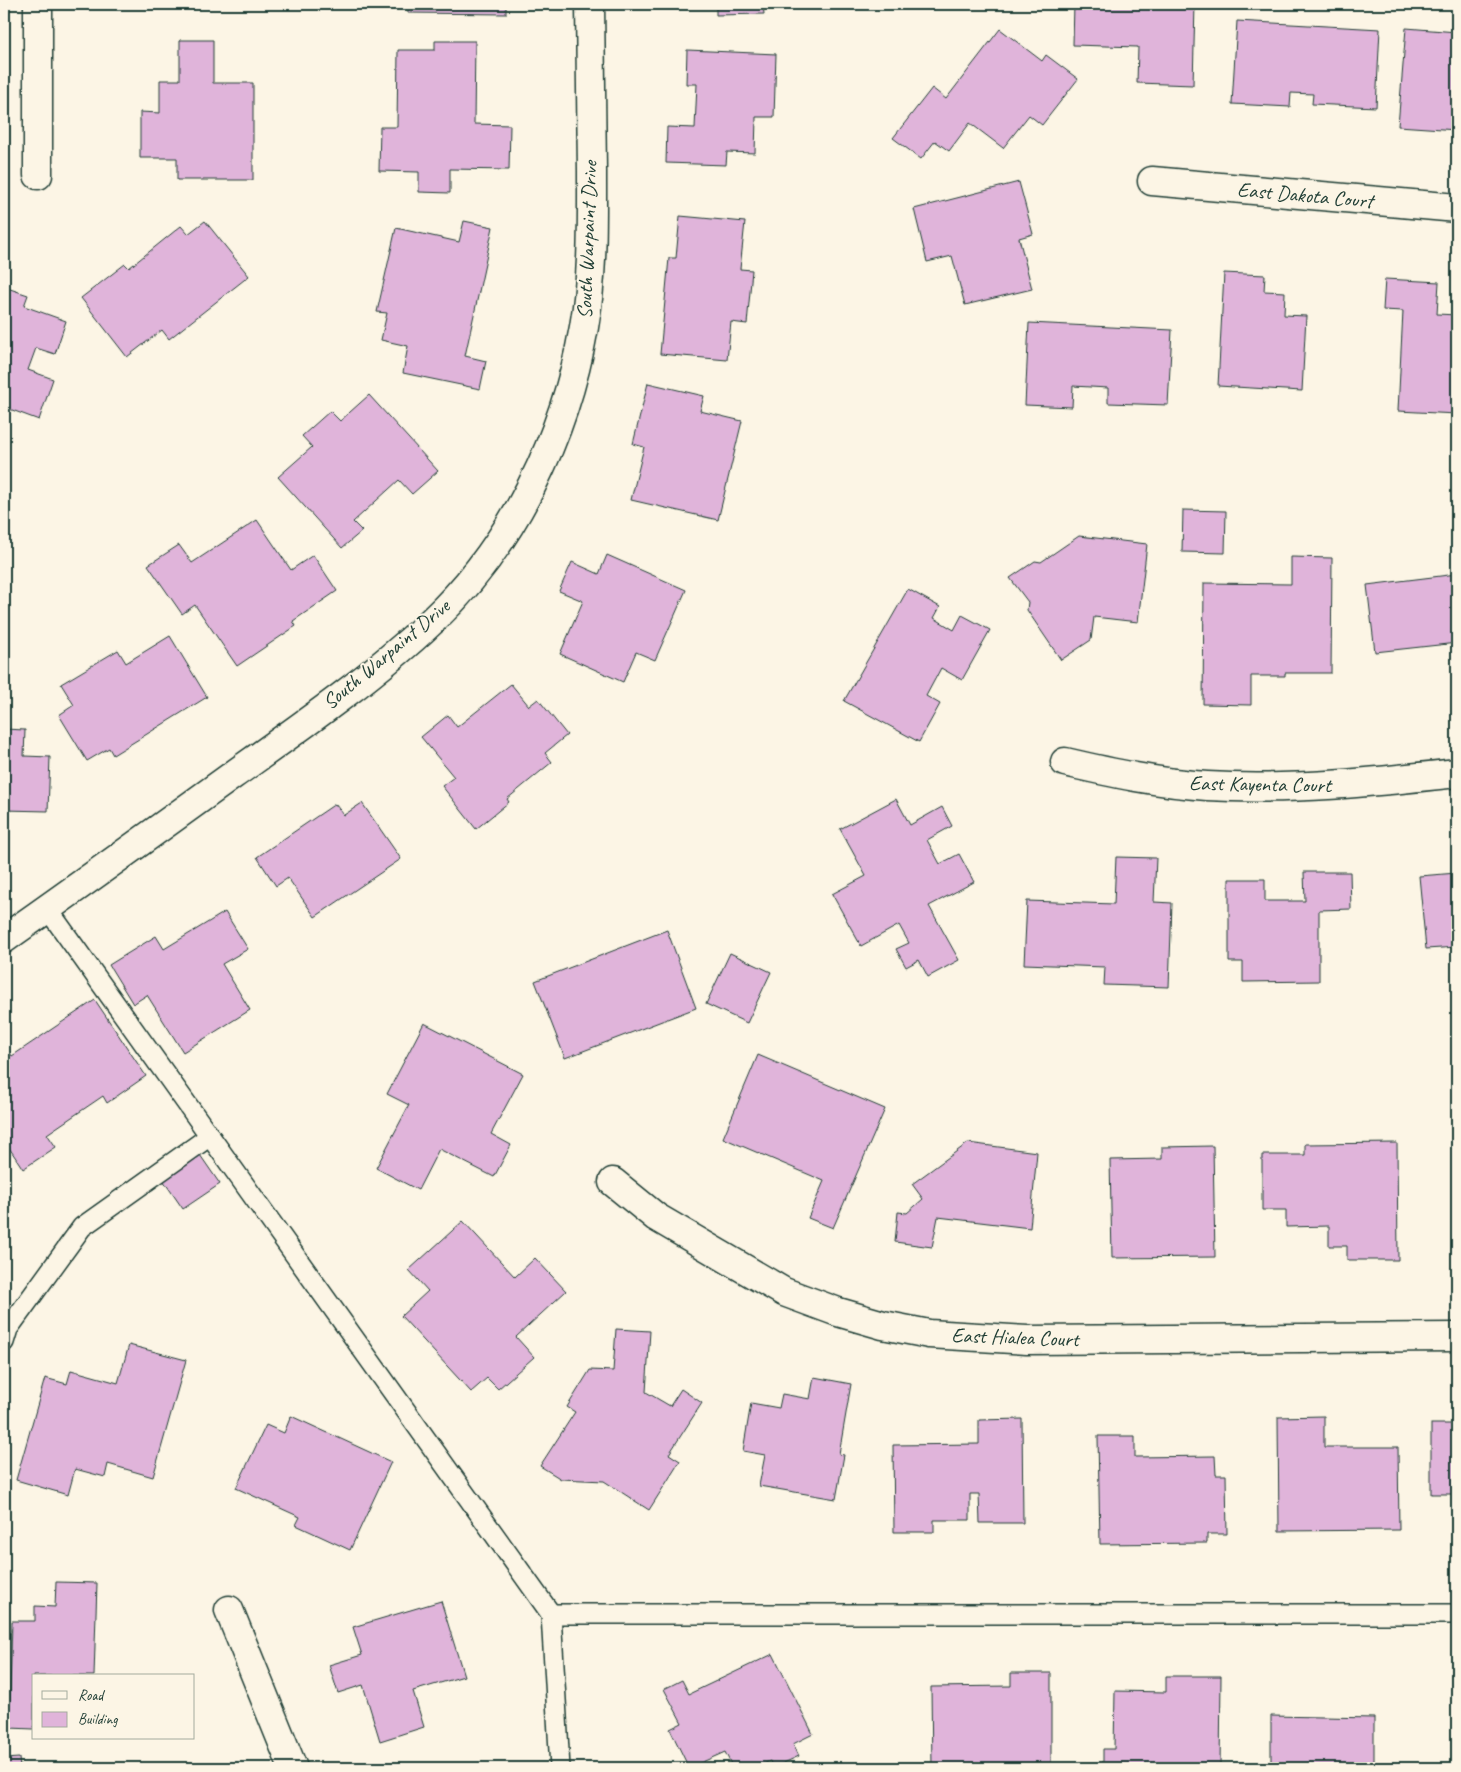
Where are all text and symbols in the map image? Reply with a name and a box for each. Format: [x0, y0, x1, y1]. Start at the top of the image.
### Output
street label: South Warpaint Drive [571, 158, 603, 319]
street label: East Dakota Court [1236, 176, 1377, 214]
street label: South Warpaint Drive [317, 592, 457, 715]
street label: East Kayenta Court [1189, 770, 1333, 798]
street label: East Hialea Court [951, 1322, 1081, 1352]
legend [32, 1674, 195, 1740]
text: Road [78, 1686, 105, 1705]
text: Building [78, 1710, 118, 1729]

